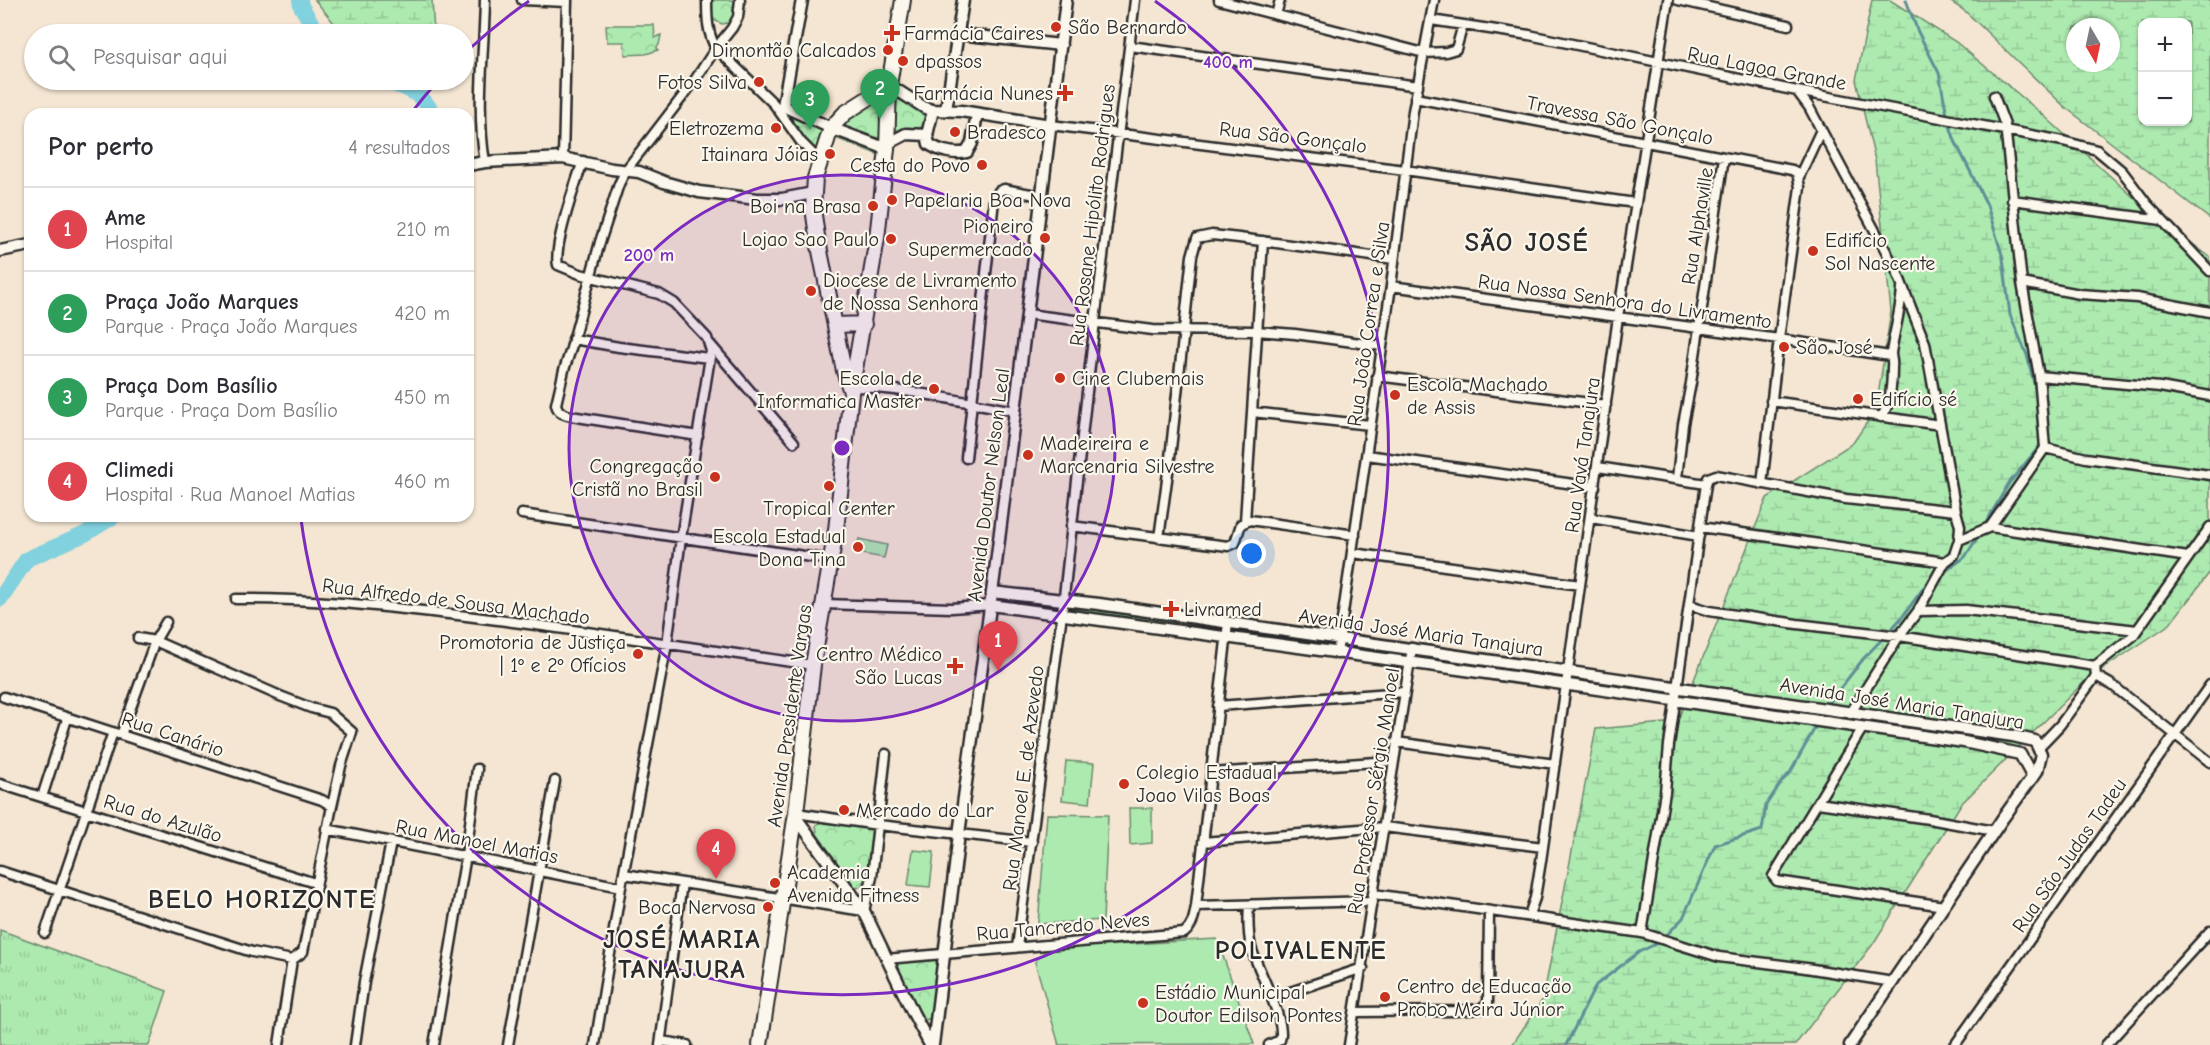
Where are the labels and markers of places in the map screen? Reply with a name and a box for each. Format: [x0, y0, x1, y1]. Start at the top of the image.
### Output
place label: São Bernardo [1068, 16, 1187, 39]
marker: São Bernardo [1049, 20, 1063, 34]
place label: Farmácia Caires [904, 22, 1044, 45]
marker: Farmácia Caires [885, 26, 899, 40]
place label: Dimontão Calcados [712, 39, 876, 62]
marker: Dimontão Calcados [881, 43, 895, 57]
place label: dpassos [915, 50, 982, 73]
marker: dpassos [896, 54, 910, 68]
pin: 2 [860, 70, 900, 119]
place label: Fotos Silva [657, 71, 747, 94]
marker: Fotos Silva [752, 75, 766, 89]
pin: 3 [790, 80, 830, 130]
place label: Farmácia Nunes [914, 82, 1053, 105]
marker: Farmácia Nunes [1058, 86, 1072, 100]
place label: Eletrozema [669, 117, 764, 140]
marker: Eletrozema [769, 121, 783, 135]
place label: Bradesco [967, 121, 1046, 144]
marker: Bradesco [948, 125, 962, 139]
place label: Itainara Jóias [701, 143, 818, 166]
marker: Itainara Jóias [823, 147, 837, 161]
place label: Cesta do Povo [850, 154, 970, 177]
marker: Cesta do Povo [975, 158, 989, 172]
place label: Papelaria Boa Nova [904, 189, 1071, 212]
marker: Papelaria Boa Nova [885, 193, 899, 207]
place label: Boi na Brasa [750, 195, 861, 218]
marker: Boi na Brasa [866, 199, 880, 213]
place label: Pioneiro Supermercado [908, 215, 1033, 261]
place label: Lojao Sao Paulo [742, 228, 879, 251]
place label: Edifício Sol Nascente [1825, 229, 1935, 275]
marker: Pioneiro Supermercado [1038, 231, 1052, 245]
marker: Lojao Sao Paulo [884, 232, 898, 246]
marker: Edifício Sol Nascente [1806, 244, 1820, 258]
place label: Diocese de Livramento de Nossa Senhora [823, 269, 1017, 315]
marker: Diocese de Livramento de Nossa Senhora [804, 284, 818, 298]
place label: São José [1796, 336, 1872, 359]
marker: São José [1777, 340, 1791, 354]
place label: Escola de Informatica Master [757, 367, 922, 413]
place label: Cine Clubemais [1072, 367, 1204, 390]
marker: Cine Clubemais [1053, 371, 1067, 385]
place label: Escola Machado de Assis [1407, 373, 1548, 419]
marker: Escola de Informatica Master [927, 382, 941, 396]
marker: Escola Machado de Assis [1388, 388, 1402, 402]
place label: Edifício sé [1870, 388, 1957, 411]
marker: Edifício sé [1851, 392, 1865, 406]
place label: Madeireira e Marcenaria Silvestre [1040, 432, 1215, 478]
centre of rings [832, 438, 852, 458]
marker: Madeireira e Marcenaria Silvestre [1021, 448, 1035, 462]
place label: Congregação Cristã no Brasil [572, 455, 703, 501]
marker: Congregação Cristã no Brasil [708, 470, 722, 484]
marker: Tropical Center [822, 479, 836, 493]
place label: Tropical Center [763, 497, 895, 520]
place label: Escola Estadual Dona Tina [713, 525, 846, 571]
marker: Escola Estadual Dona Tina [851, 540, 865, 554]
place label: Livramed [1184, 598, 1262, 621]
marker: Livramed [1162, 600, 1180, 618]
pin: 1 [978, 622, 1018, 671]
place label: Promotoria de Justiça | 1º e 2º Ofícios [439, 631, 626, 677]
place label: Centro Médico São Lucas [816, 643, 942, 689]
marker: Promotoria de Justiça | 1º e 2º Ofícios [631, 647, 645, 661]
marker: Centro Médico São Lucas [946, 657, 964, 675]
place label: Colegio Estadual Joao Vilas Boas [1136, 761, 1277, 807]
marker: Colegio Estadual Joao Vilas Boas [1117, 777, 1131, 791]
place label: Mercado do Lar [856, 799, 994, 822]
marker: Mercado do Lar [837, 803, 851, 817]
pin: 4 [696, 830, 736, 879]
place label: Academia Avenida Fitness [787, 861, 919, 907]
marker: Academia Avenida Fitness [768, 876, 782, 890]
place label: Boca Nervosa [638, 896, 756, 919]
marker: Boca Nervosa [761, 900, 775, 914]
place label: Centro de Educação Probo Meira Júnior [1397, 975, 1572, 1021]
place label: Estádio Municipal Doutor Edilson Pontes [1155, 981, 1342, 1027]
marker: Centro de Educação Probo Meira Júnior [1378, 990, 1392, 1004]
marker: Estádio Municipal Doutor Edilson Pontes [1136, 996, 1150, 1010]

